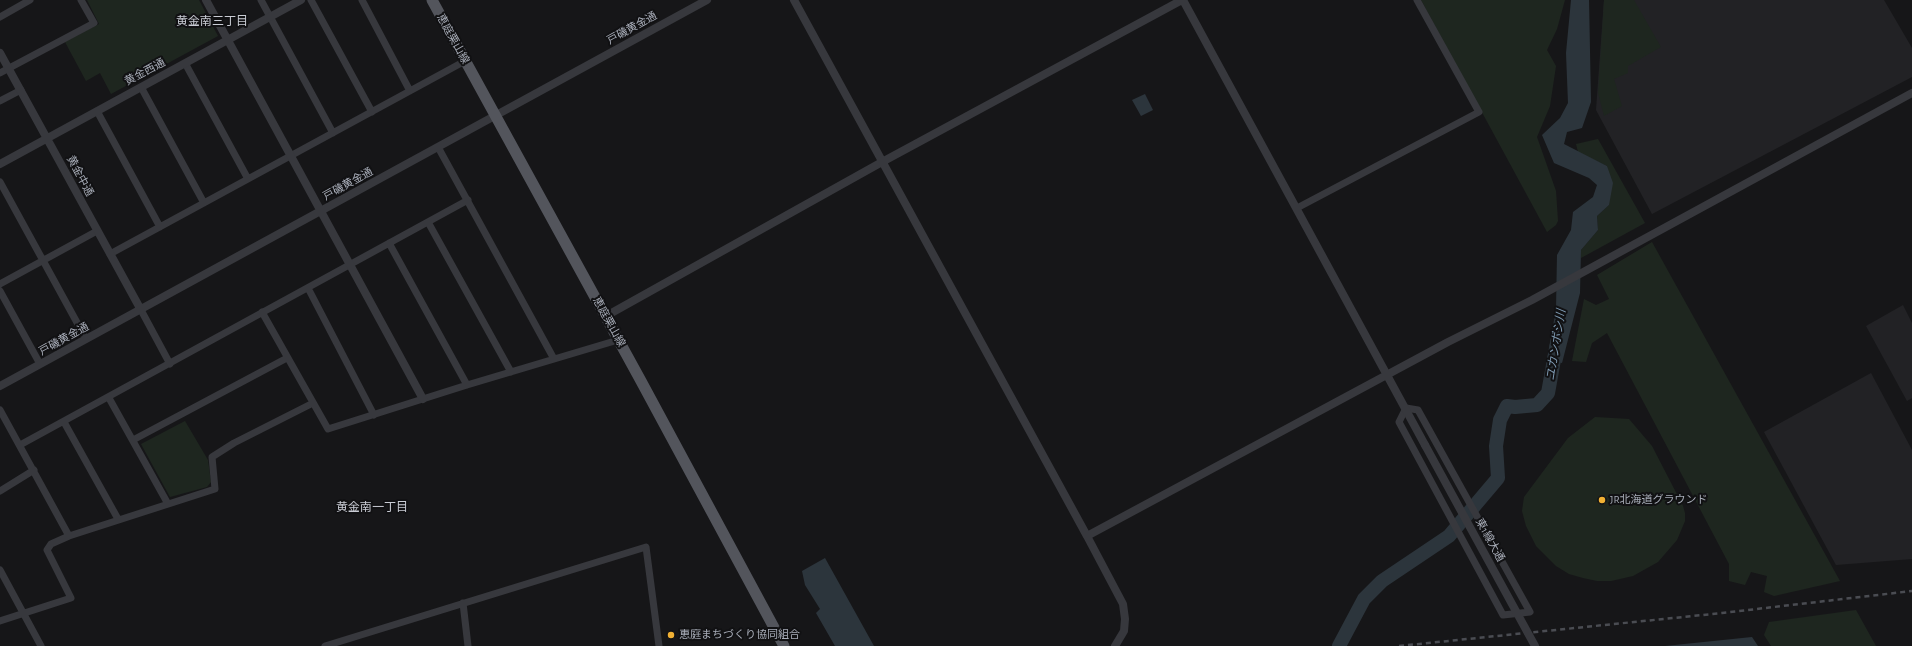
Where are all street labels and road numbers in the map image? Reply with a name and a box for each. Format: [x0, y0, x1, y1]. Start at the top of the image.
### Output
street label: 戸磯黄金通 [605, 9, 659, 47]
street label: 恵庭栗山線 [434, 12, 472, 66]
street label: 黄金西通 [122, 56, 168, 88]
street label: 黄金中通 [64, 153, 96, 199]
street label: 戸磯黄金通 [321, 165, 375, 203]
street label: 恵庭栗山線 [590, 295, 628, 349]
street label: 戸磯黄金通 [37, 320, 91, 358]
street label: 東1線大通 [1473, 516, 1507, 564]

